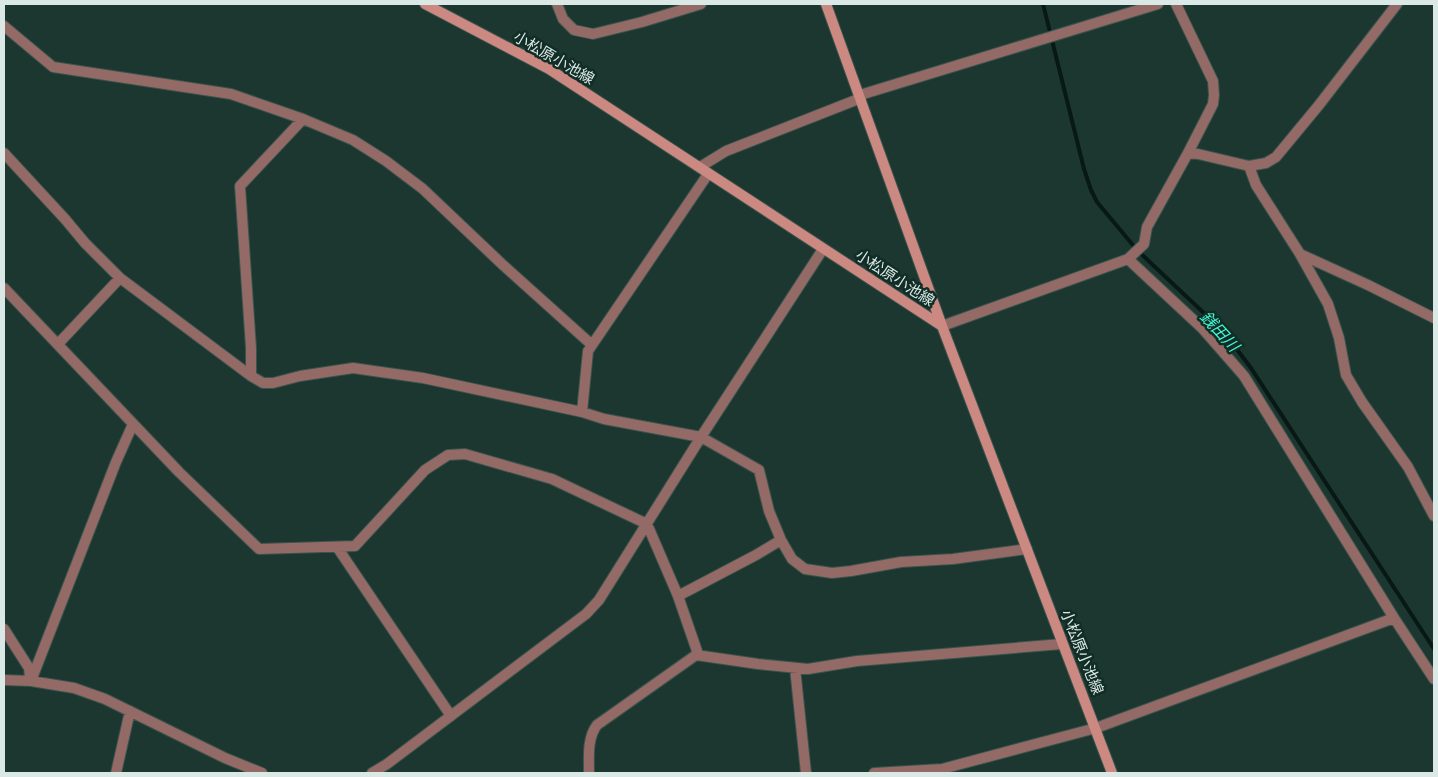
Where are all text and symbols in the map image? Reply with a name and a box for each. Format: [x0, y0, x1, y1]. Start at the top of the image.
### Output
street label: 小松原小池線 [511, 27, 598, 87]
street label: 小松原小池線 [853, 245, 938, 309]
water label: 銭田川 [1197, 307, 1245, 356]
street label: 小松原小池線 [1058, 607, 1108, 697]

